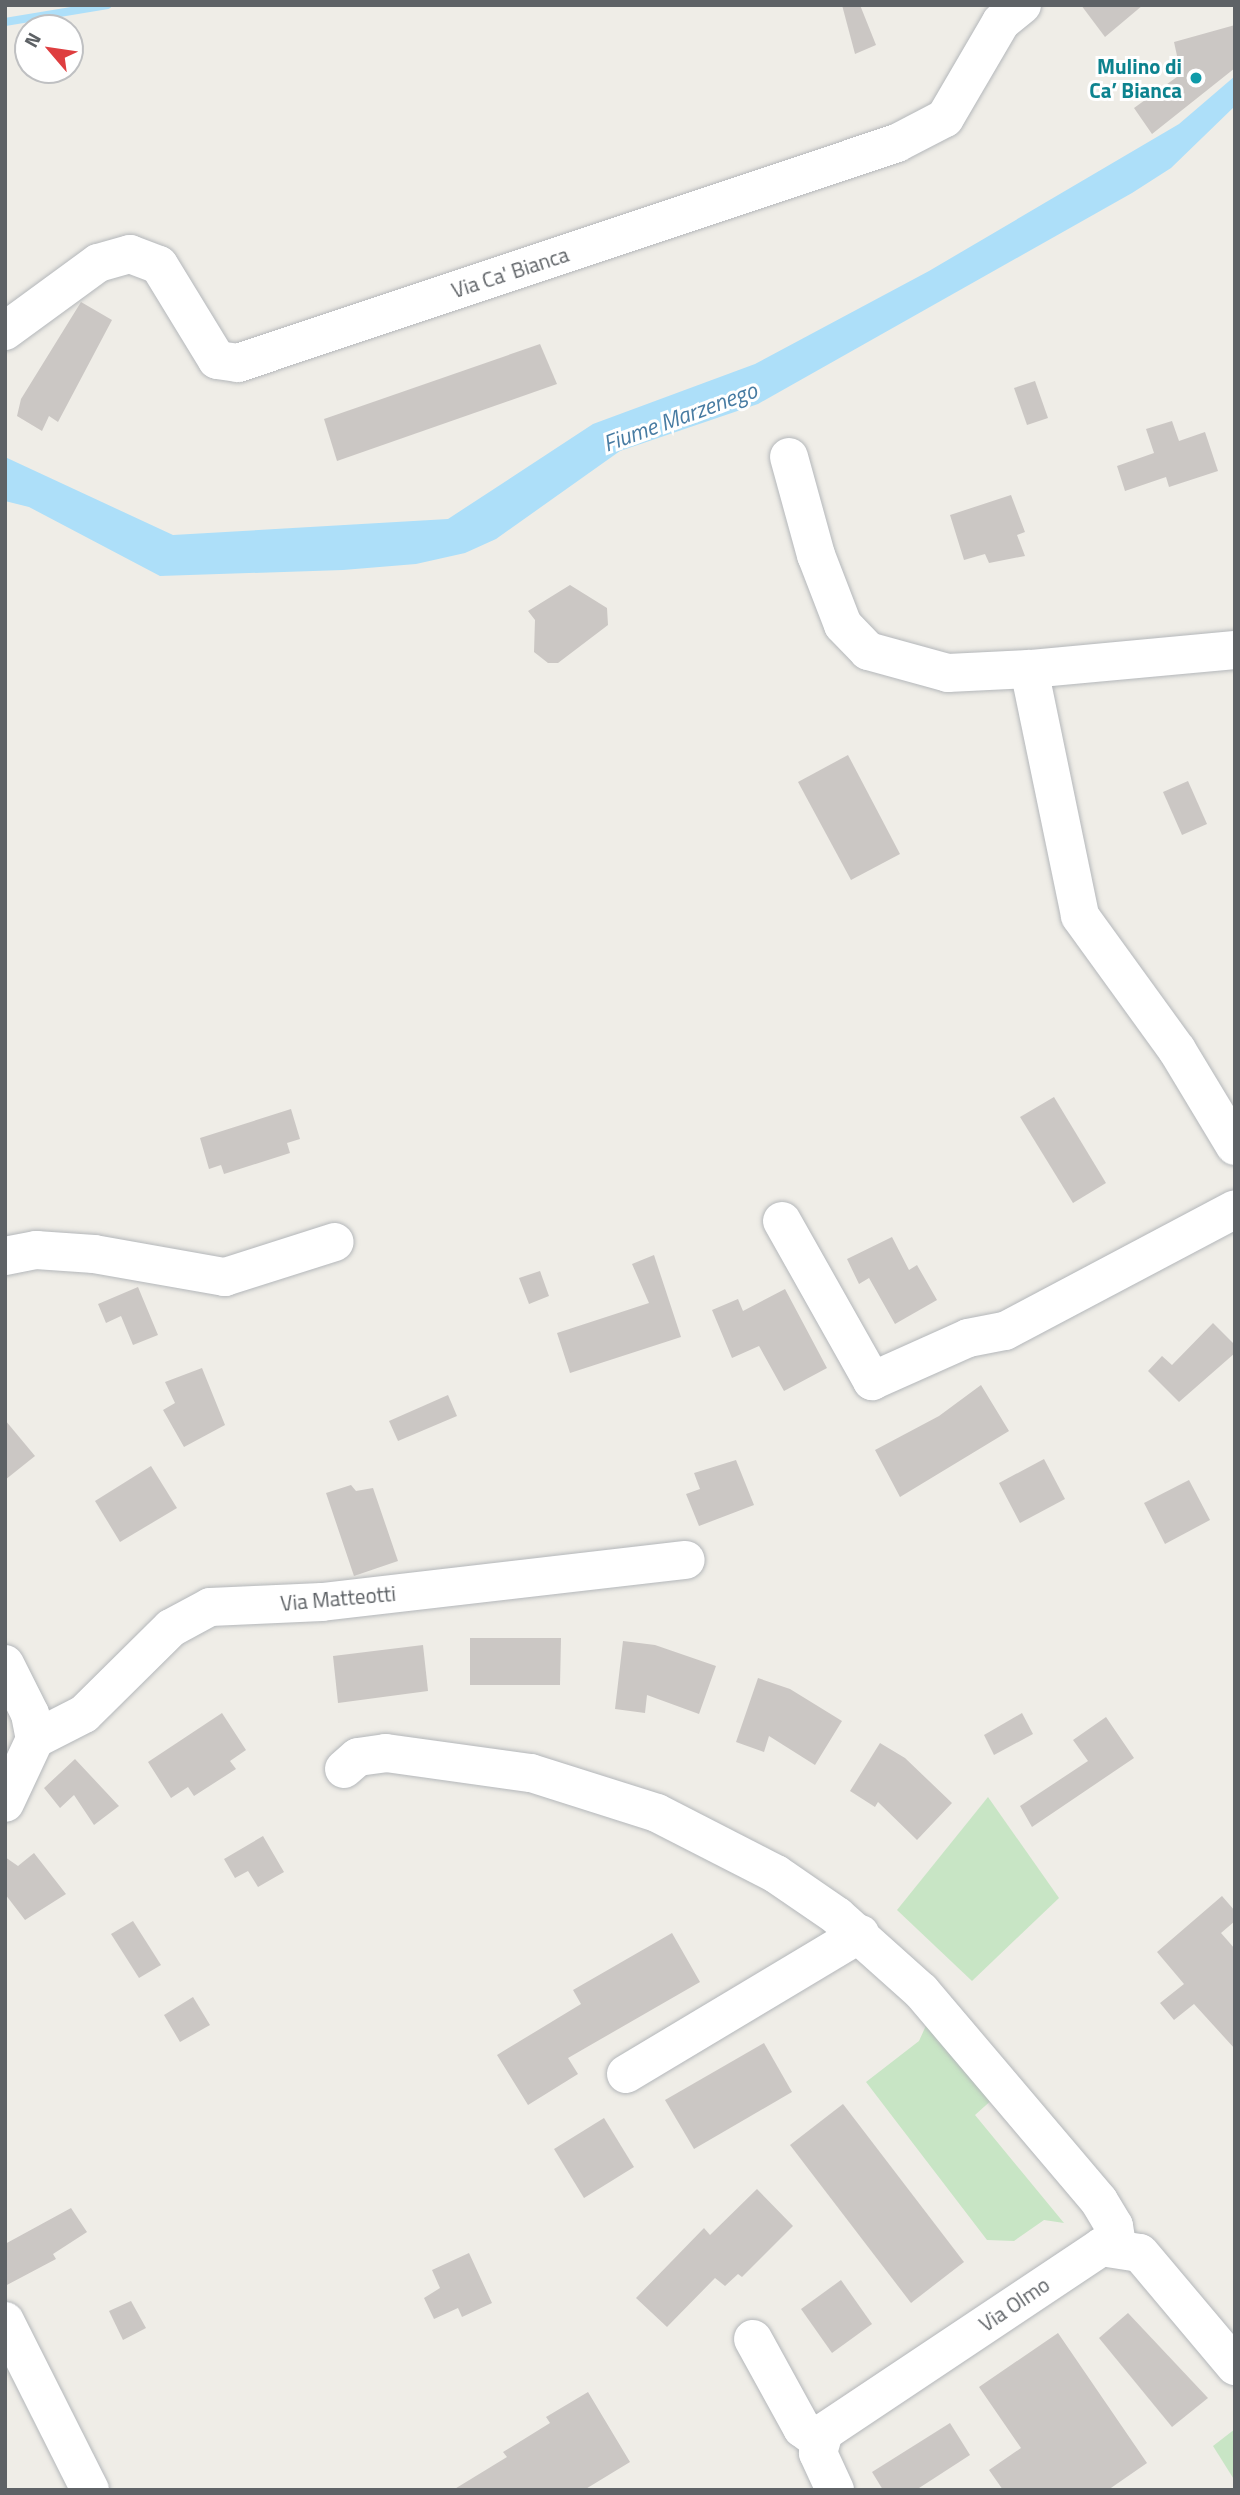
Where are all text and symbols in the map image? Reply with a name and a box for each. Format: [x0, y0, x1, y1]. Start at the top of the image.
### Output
north arrow [14, 14, 84, 84]
text: N [16, 27, 48, 52]
place label: Mulino di Ca’ Bianca [1089, 53, 1182, 103]
marker: Mulino di Ca’ Bianca [1188, 70, 1204, 86]
street label: Via Ca' Bianca [448, 241, 572, 303]
water label: Fiume Marzenego [599, 376, 761, 458]
street label: Via Matteotti [279, 1580, 397, 1616]
street label: Via Olmo [974, 2271, 1054, 2337]

